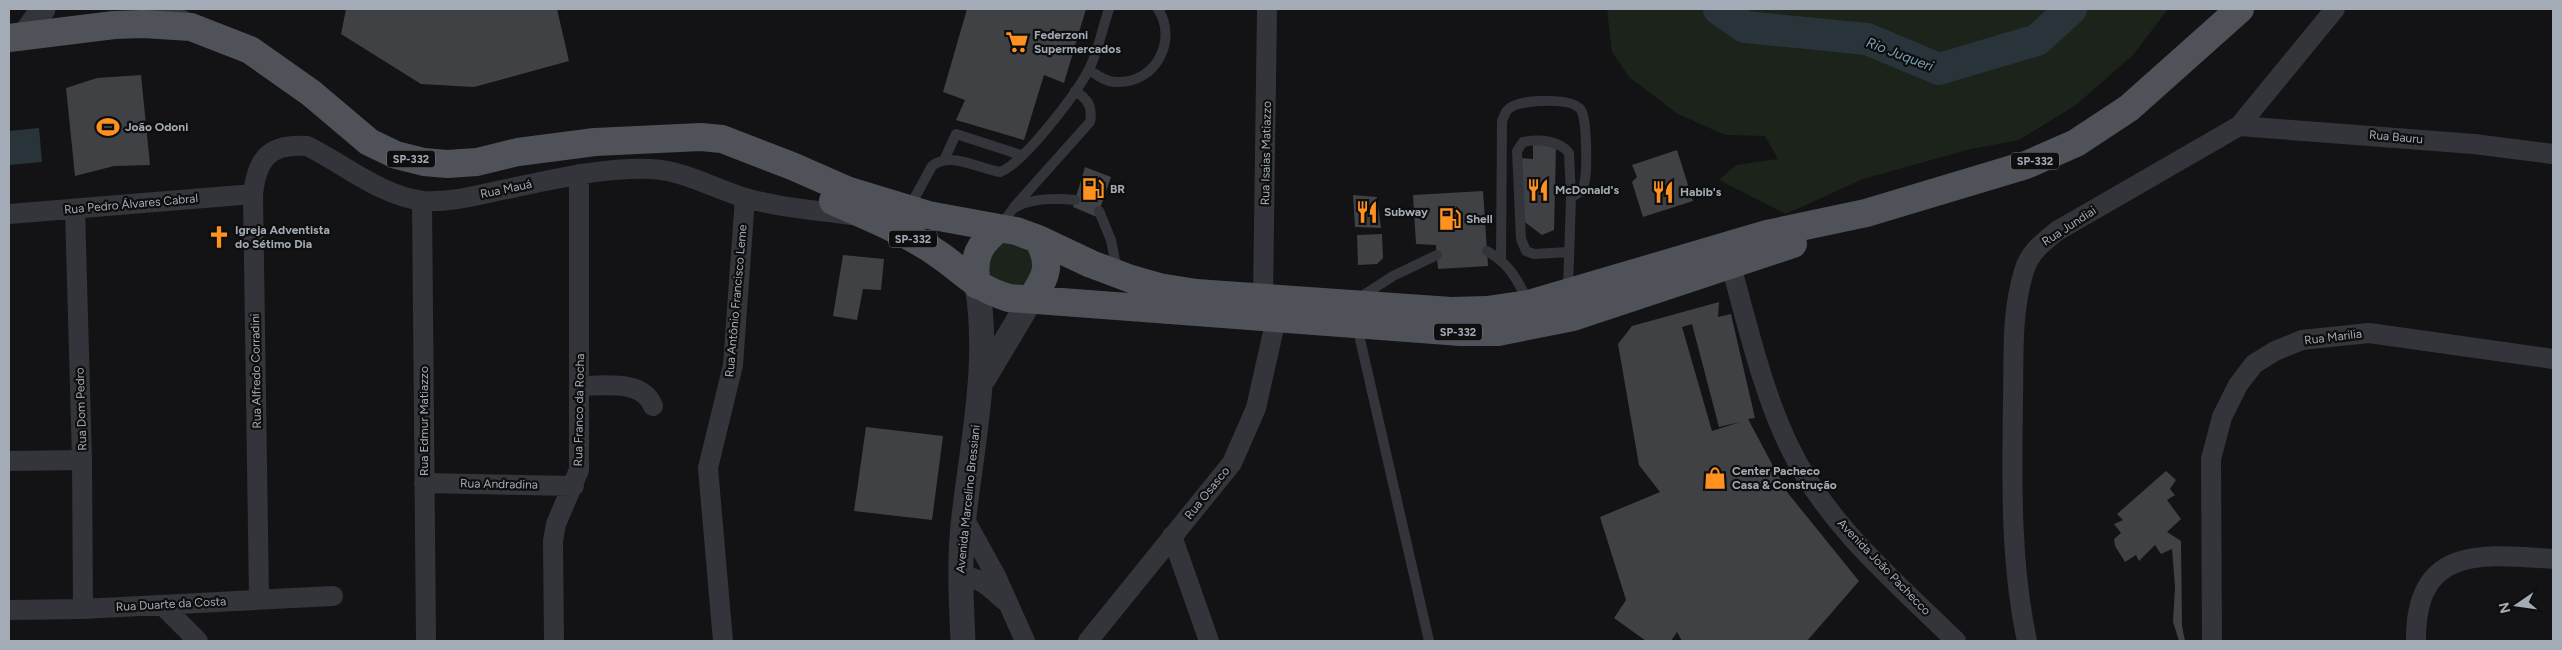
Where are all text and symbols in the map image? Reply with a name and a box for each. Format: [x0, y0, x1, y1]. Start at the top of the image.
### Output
place label: Federzoni Supermercados [1034, 28, 1121, 56]
supermarket icon: Federzoni Supermercados [1004, 29, 1030, 55]
water label: Rio Juqueri [1864, 34, 1936, 75]
street label: Rua Isaias Matiazzo [1258, 101, 1274, 205]
sports icon: João Odoni [95, 114, 121, 140]
place label: João Odoni [125, 120, 188, 134]
street label: Rua Bauru [2368, 128, 2424, 146]
road number: SP-332 [387, 150, 435, 168]
road number: SP-332 [2011, 153, 2059, 170]
fuel station icon: BR [1080, 176, 1106, 202]
street label: Rua Mauá [479, 177, 533, 201]
restaurant icon: McDonald's [1525, 177, 1551, 203]
restaurant icon: Habib's [1650, 179, 1676, 205]
place label: BR [1110, 182, 1125, 196]
place label: McDonald's [1555, 183, 1619, 197]
place label: Habib's [1680, 185, 1722, 199]
street label: Rua Pedro Álvares Cabral [63, 191, 199, 217]
restaurant icon: Subway [1354, 199, 1380, 225]
street label: Rua Jundiai [2039, 203, 2099, 249]
place label: Subway [1384, 205, 1428, 219]
fuel station icon: Shell [1437, 206, 1463, 232]
place label: Shell [1466, 212, 1493, 226]
place label: Igreja Adventista do Sétimo Dia [235, 223, 330, 251]
church icon: Igreja Adventista do Sétimo Dia [206, 224, 232, 250]
street label: Rua Antônio Francisco Leme [722, 224, 750, 378]
road number: SP-332 [889, 230, 937, 248]
street label: Rua Alfredo Corradini [248, 313, 264, 429]
road number: SP-332 [1434, 324, 1482, 341]
street label: Rua Marilia [2303, 327, 2363, 347]
street label: Rua Franco da Rocha [571, 353, 587, 467]
street label: Rua Edmur Matiazzo [417, 366, 431, 476]
street label: Rua Dom Pedro [73, 367, 89, 451]
street label: Avenida Marcelino Bressiani [953, 424, 983, 574]
street label: Rua Osasco [1182, 464, 1232, 522]
place label: Center Pacheco Casa & Construção [1732, 464, 1837, 492]
shop icon: Center Pacheco Casa & Construção [1702, 465, 1728, 491]
street label: Rua Andradina [460, 476, 538, 492]
street label: Avenida João Pachecco [1834, 516, 1934, 618]
north arrow [2492, 580, 2542, 630]
street label: Rua Duarte da Costa [116, 594, 226, 614]
text: N [2495, 601, 2514, 615]

